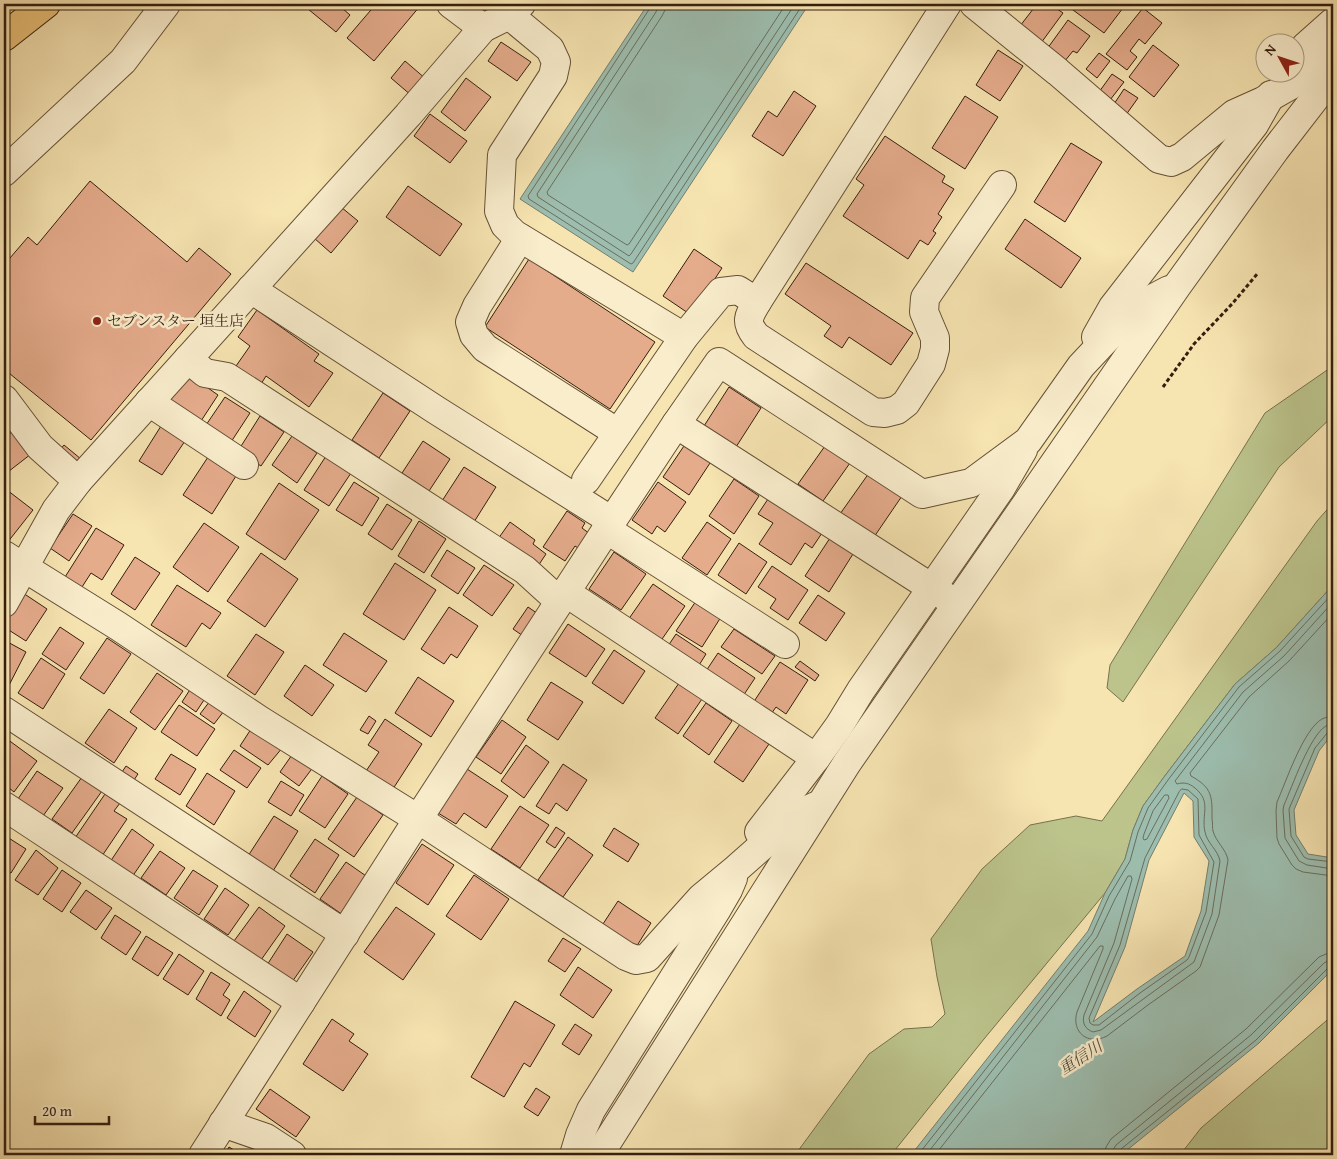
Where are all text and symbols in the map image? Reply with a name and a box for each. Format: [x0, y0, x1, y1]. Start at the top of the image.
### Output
north arrow [1254, 32, 1304, 82]
text: N [1259, 39, 1281, 60]
place label: セブンスター 垣生店 [107, 310, 244, 331]
marker: セブンスター 垣生店 [91, 315, 103, 327]
water label: 重信川 [1053, 1033, 1108, 1080]
scale bar [35, 1094, 109, 1126]
text: 20 m [42, 1100, 73, 1121]

